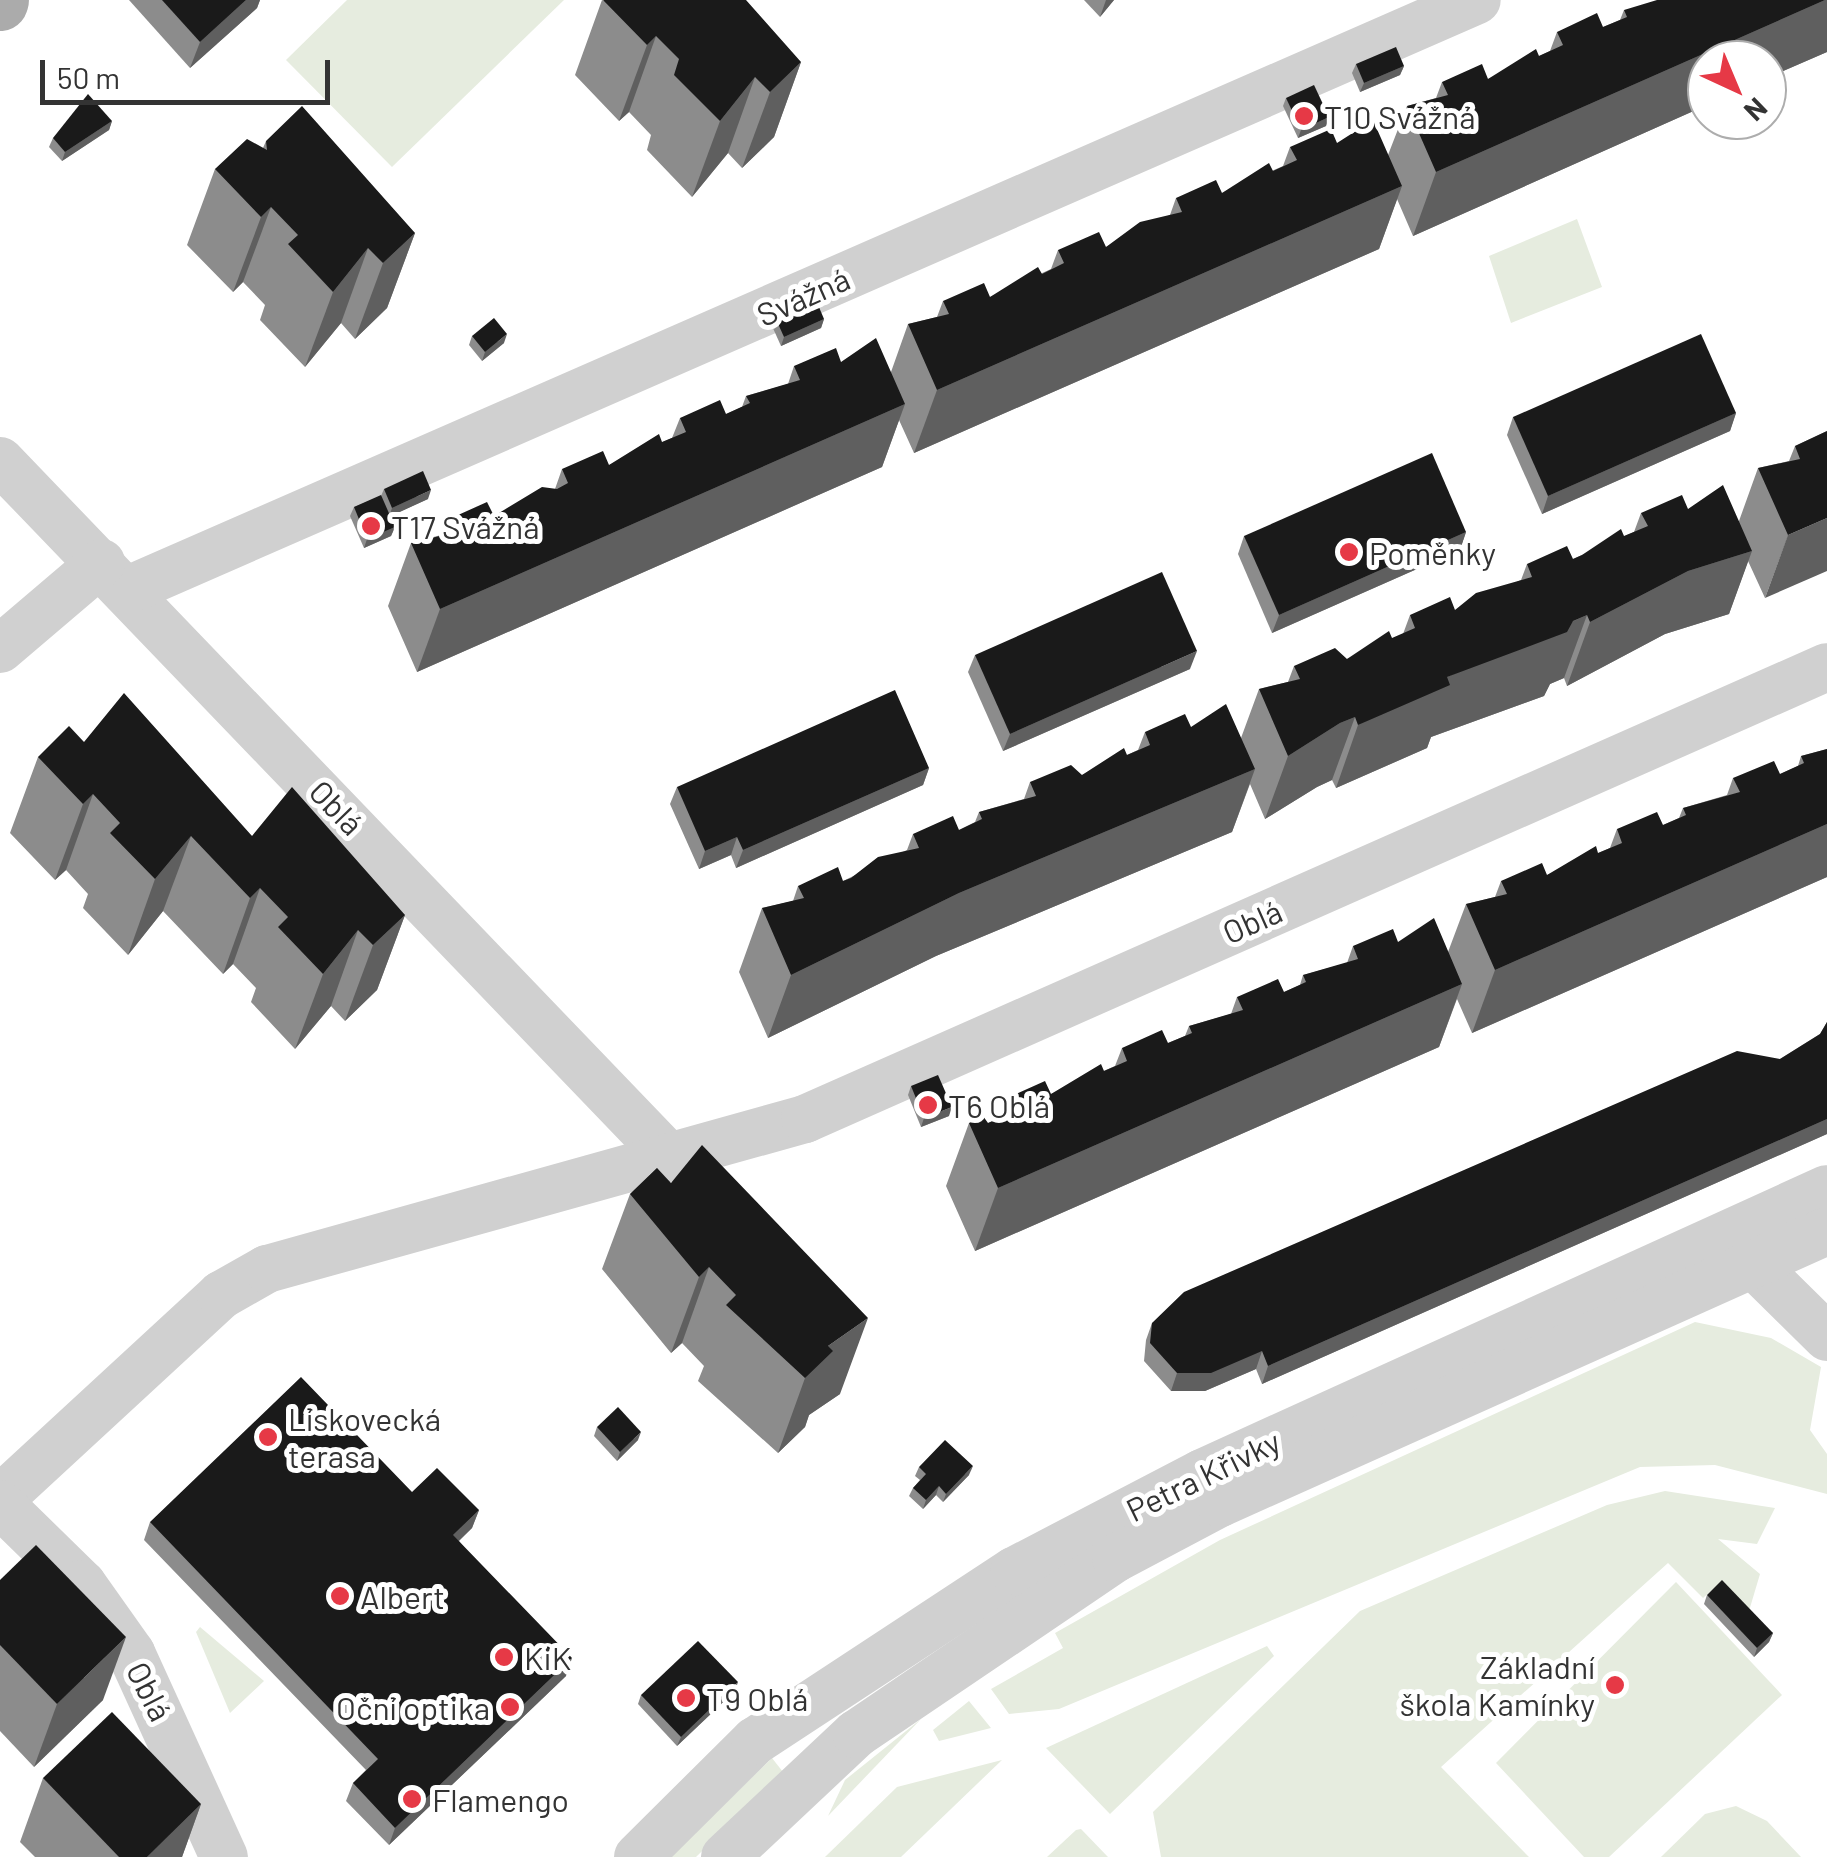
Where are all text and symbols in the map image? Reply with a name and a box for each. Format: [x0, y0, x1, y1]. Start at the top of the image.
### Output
scale bar [45, 40, 335, 102]
north arrow [1687, 40, 1787, 140]
text: 50 m [57, 59, 120, 95]
text: N [1738, 91, 1775, 129]
place label: T10 Svážná [1324, 97, 1476, 135]
marker: T10 Svážná [1293, 105, 1315, 127]
street label: Svážná [751, 259, 855, 333]
place label: T17 Svážná [391, 507, 540, 545]
marker: T17 Svážná [360, 515, 382, 537]
place label: Poměnky [1369, 533, 1496, 571]
marker: Poměnky [1338, 541, 1360, 563]
street label: Oblá [302, 772, 372, 842]
street label: Oblá [1216, 891, 1288, 951]
place label: T6 Oblá [948, 1086, 1050, 1124]
marker: T6 Oblá [917, 1094, 939, 1116]
place label: Lískovecká terasa [288, 1400, 441, 1475]
street label: Petra Křivky [1120, 1421, 1286, 1529]
marker: Lískovecká terasa [257, 1426, 279, 1448]
place label: Albert [360, 1577, 445, 1615]
marker: Albert [329, 1585, 351, 1607]
place label: KiK [524, 1638, 571, 1676]
marker: KiK [493, 1646, 515, 1668]
place label: Základní škola Kamínky [1399, 1648, 1595, 1723]
street label: Oblá [119, 1655, 181, 1727]
marker: Základní škola Kamínky [1604, 1674, 1626, 1696]
place label: T9 Oblá [706, 1679, 808, 1717]
marker: T9 Oblá [675, 1687, 697, 1709]
place label: Oční optika [336, 1688, 490, 1726]
marker: Oční optika [499, 1696, 521, 1718]
place label: Flamengo [432, 1780, 569, 1818]
marker: Flamengo [401, 1788, 423, 1810]

